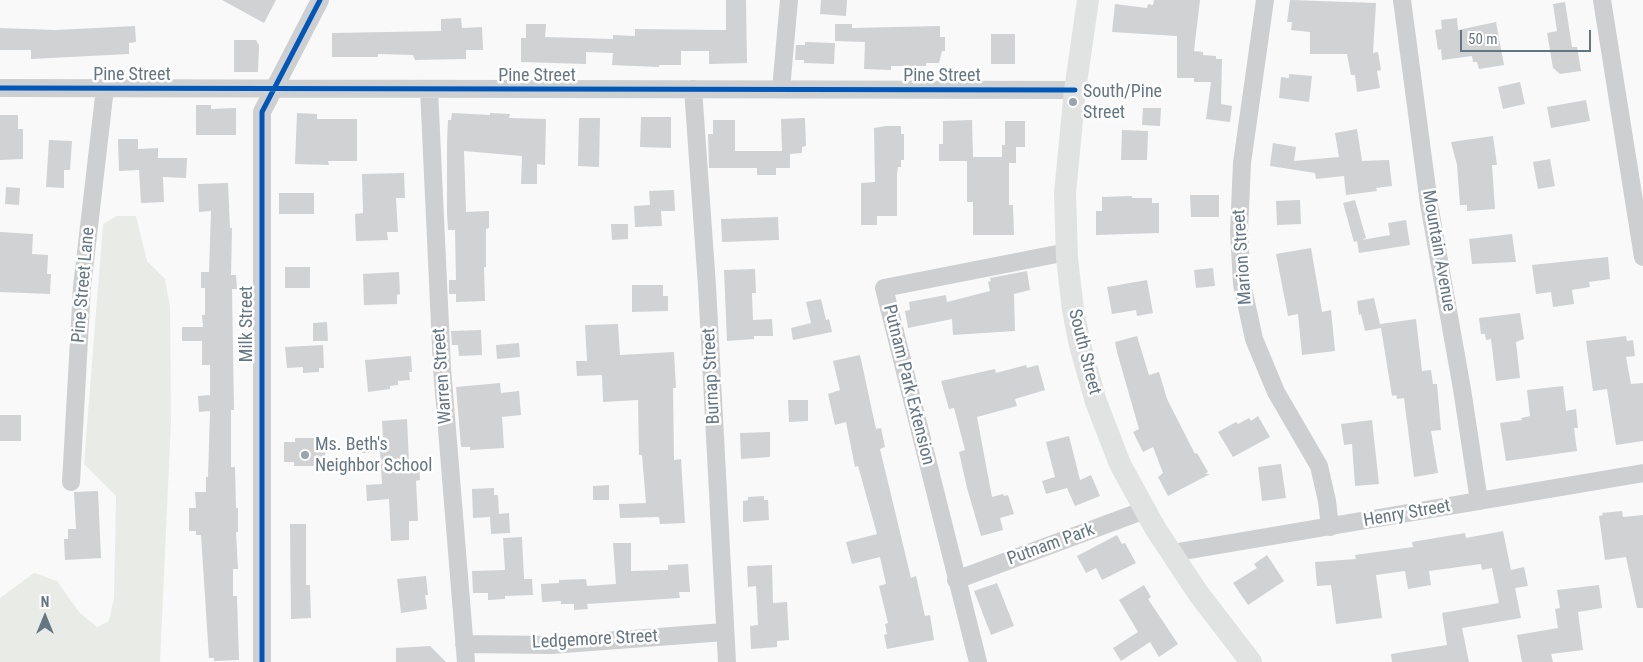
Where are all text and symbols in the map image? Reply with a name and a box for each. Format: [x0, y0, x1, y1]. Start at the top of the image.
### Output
scale bar [1463, 20, 1594, 52]
text: 50 m [1468, 30, 1498, 48]
street label: Pine Street [93, 64, 171, 86]
street label: Pine Street [498, 65, 576, 87]
street label: Pine Street [903, 65, 981, 87]
place label: South/Pine Street [1083, 81, 1162, 124]
marker: South/Pine Street [1067, 96, 1079, 108]
street label: Mountain Avenue [1417, 189, 1459, 313]
street label: Marion Street [1229, 208, 1257, 306]
street label: Pine Street Lane [68, 226, 100, 344]
street label: Milk Street [236, 286, 258, 362]
street label: Putnam Park Extension [878, 302, 938, 468]
street label: South Street [1063, 307, 1105, 397]
street label: Warren Street [429, 327, 457, 425]
street label: Burnap Street [699, 327, 725, 425]
place label: Ms. Beth's Neighbor School [315, 434, 432, 476]
marker: Ms. Beth's Neighbor School [299, 449, 311, 461]
street label: Henry Street [1362, 496, 1452, 532]
street label: Putnam Park [1004, 519, 1098, 571]
north arrow [20, 592, 70, 642]
text: N [41, 594, 49, 610]
street label: Ledgemore Street [532, 626, 658, 654]

